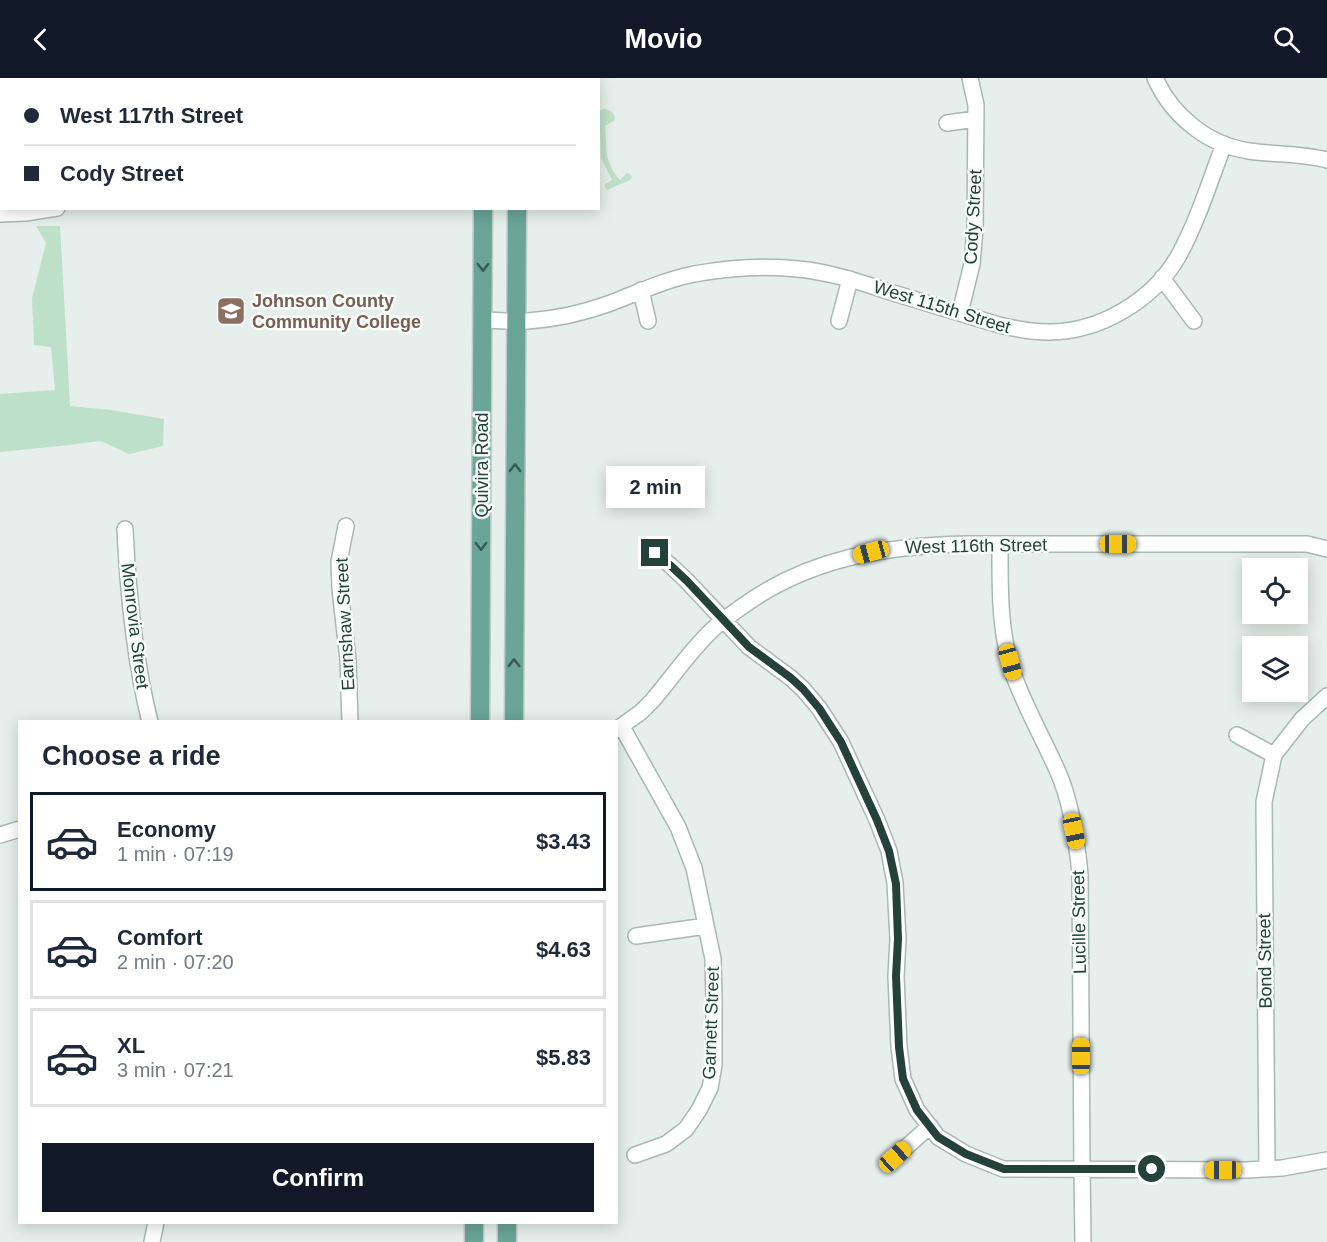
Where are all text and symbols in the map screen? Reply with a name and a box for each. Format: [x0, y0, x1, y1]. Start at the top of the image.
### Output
icon: back [24, 23, 57, 56]
icon: search [1270, 23, 1303, 56]
text: Movio [625, 24, 703, 54]
text: West 117th Street [60, 103, 243, 128]
text: Cody Street [60, 161, 183, 186]
street label: Cody Street [961, 169, 985, 265]
one-way arrow [477, 262, 489, 271]
street label: West 115th Street [871, 277, 1013, 337]
place label: Johnson County Community College [252, 291, 421, 332]
school or university icon: Johnson County Community College [215, 295, 247, 327]
street label: Quivira Road [472, 412, 492, 518]
one-way arrow [509, 464, 521, 473]
callout: 2 min [606, 466, 704, 508]
text: 2 min [629, 476, 682, 498]
street label: West 116th Street [905, 535, 1047, 557]
car [1100, 535, 1136, 553]
route end [641, 539, 668, 566]
car [851, 539, 891, 565]
one-way arrow [475, 541, 487, 550]
street label: Earnshaw Street [332, 557, 358, 691]
map controls [1242, 558, 1308, 702]
button: locate [1242, 558, 1308, 624]
street label: Monrovia Street [117, 562, 153, 690]
button: layers [1242, 636, 1308, 702]
car [997, 642, 1023, 682]
one-way arrow [508, 659, 520, 668]
text: Choose a ride [42, 741, 221, 771]
car [1061, 812, 1087, 850]
icon: car [45, 815, 99, 869]
text: Economy [117, 817, 216, 842]
text: $3.43 [536, 829, 591, 854]
text: 1 min · 07:19 [117, 843, 234, 865]
street label: Lucille Street [1068, 870, 1090, 974]
street label: Bond Street [1254, 913, 1276, 1009]
icon: car [45, 923, 99, 977]
text: Comfort [117, 925, 203, 950]
text: $4.63 [536, 937, 591, 962]
text: 2 min · 07:20 [117, 951, 234, 973]
street label: Garnett Street [699, 966, 723, 1080]
icon: car [45, 1031, 99, 1085]
text: XL [117, 1033, 145, 1058]
car [1072, 1038, 1090, 1074]
text: $5.83 [536, 1045, 591, 1070]
text: 3 min · 07:21 [117, 1059, 234, 1081]
car [876, 1138, 914, 1176]
button: Confirm [42, 1143, 594, 1212]
route start [1138, 1155, 1165, 1182]
car [1205, 1161, 1241, 1179]

